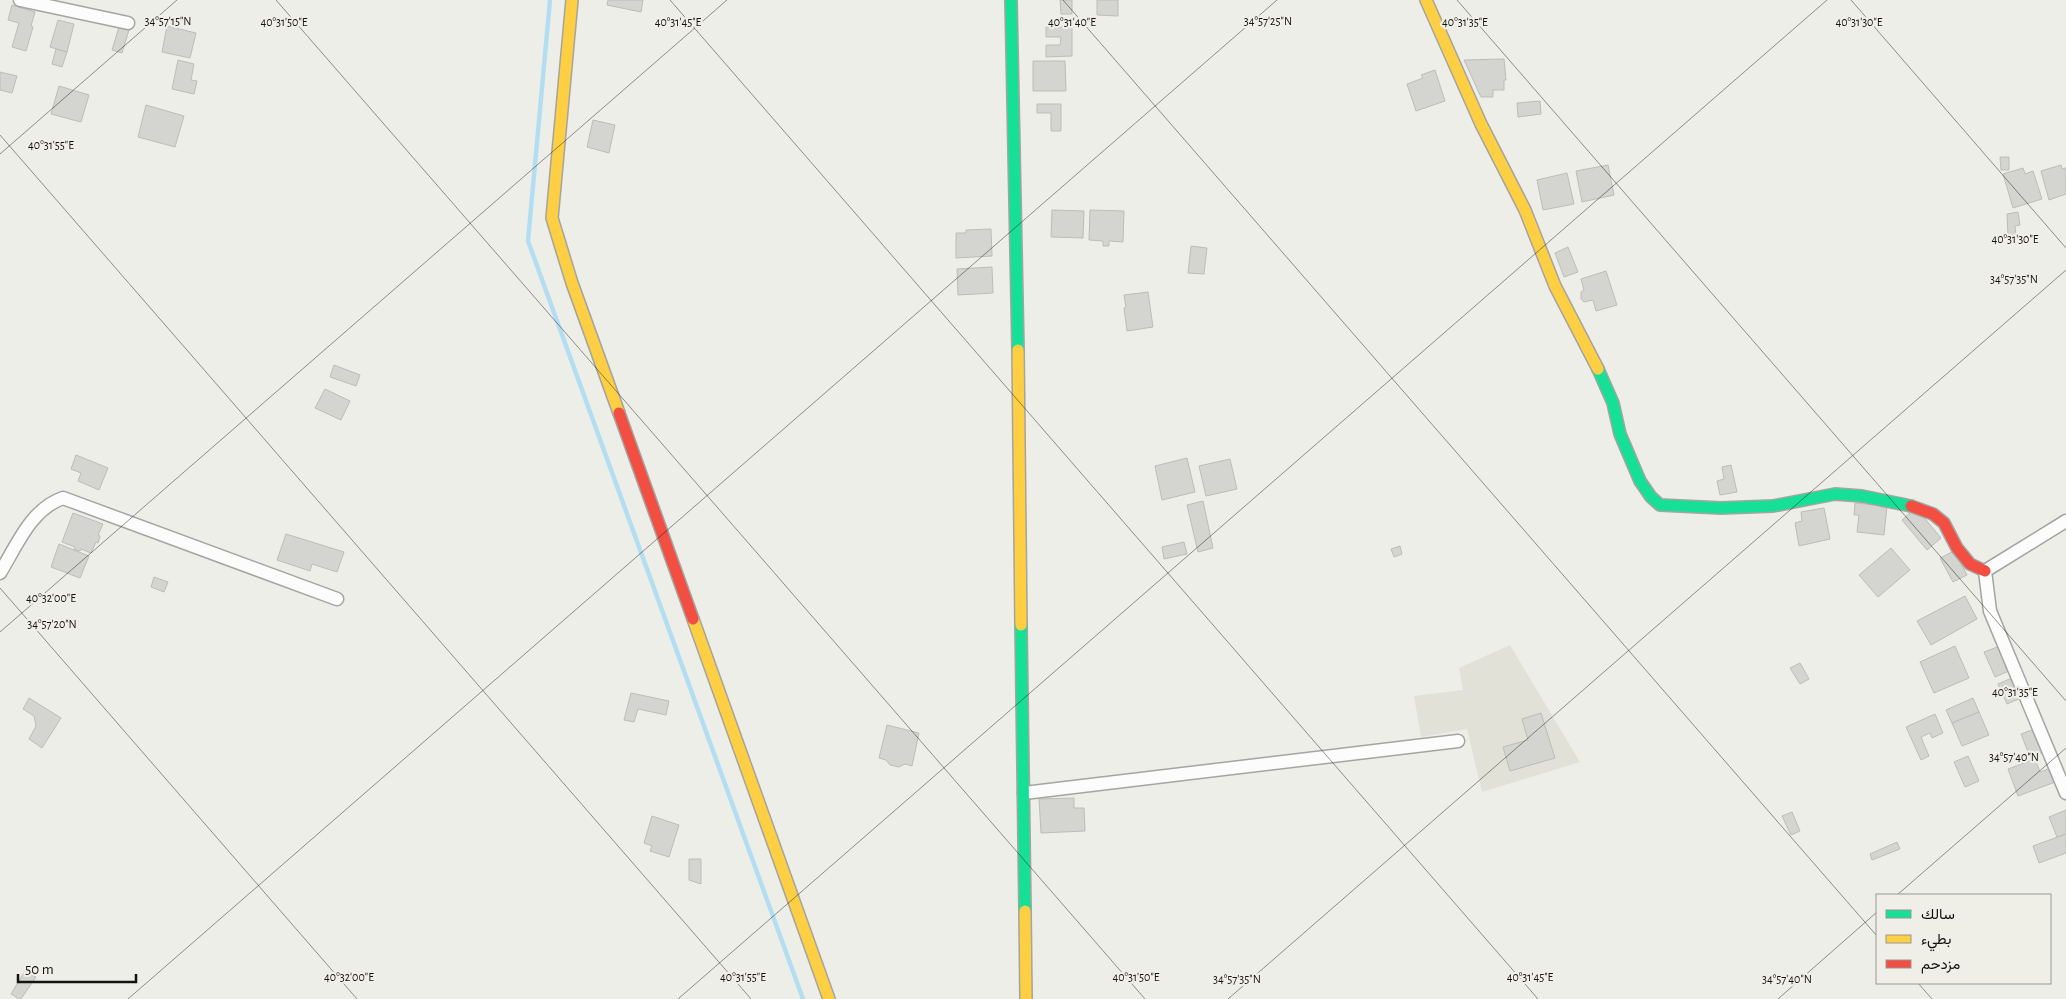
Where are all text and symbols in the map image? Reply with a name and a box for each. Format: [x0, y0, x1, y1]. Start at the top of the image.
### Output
text: 34°57'15"N [145, 15, 191, 27]
text: 34°57'25"N [1244, 15, 1292, 27]
text: 40°31'50"E [260, 16, 308, 28]
text: 40°31'45"E [655, 16, 702, 28]
text: 40°31'40"E [1048, 16, 1096, 28]
text: 40°31'35"E [1442, 16, 1488, 28]
text: 40°31'30"E [1835, 16, 1883, 28]
text: 40°31'55"E [28, 139, 74, 151]
text: 40°31'30"E [1991, 233, 2039, 245]
text: 34°57'35"N [1990, 273, 2038, 285]
text: 40°32'00"E [26, 592, 76, 604]
text: 34°57'20"N [27, 618, 77, 630]
text: 40°31'35"E [1992, 686, 2038, 698]
text: 34°57'40"N [1989, 751, 2039, 763]
legend [1876, 894, 2051, 984]
text: سالك [1921, 907, 1955, 922]
text: بطيء [1921, 932, 1951, 952]
scale bar [18, 952, 135, 984]
text: مزدحم [1921, 957, 1960, 974]
text: 50 m [25, 962, 54, 977]
text: 40°32'00"E [324, 971, 374, 983]
text: 40°31'55"E [720, 971, 766, 983]
text: 40°31'50"E [1112, 971, 1160, 983]
text: 40°31'45"E [1507, 971, 1554, 983]
text: 34°57'35"N [1213, 973, 1261, 985]
text: 34°57'40"N [1762, 973, 1812, 985]

